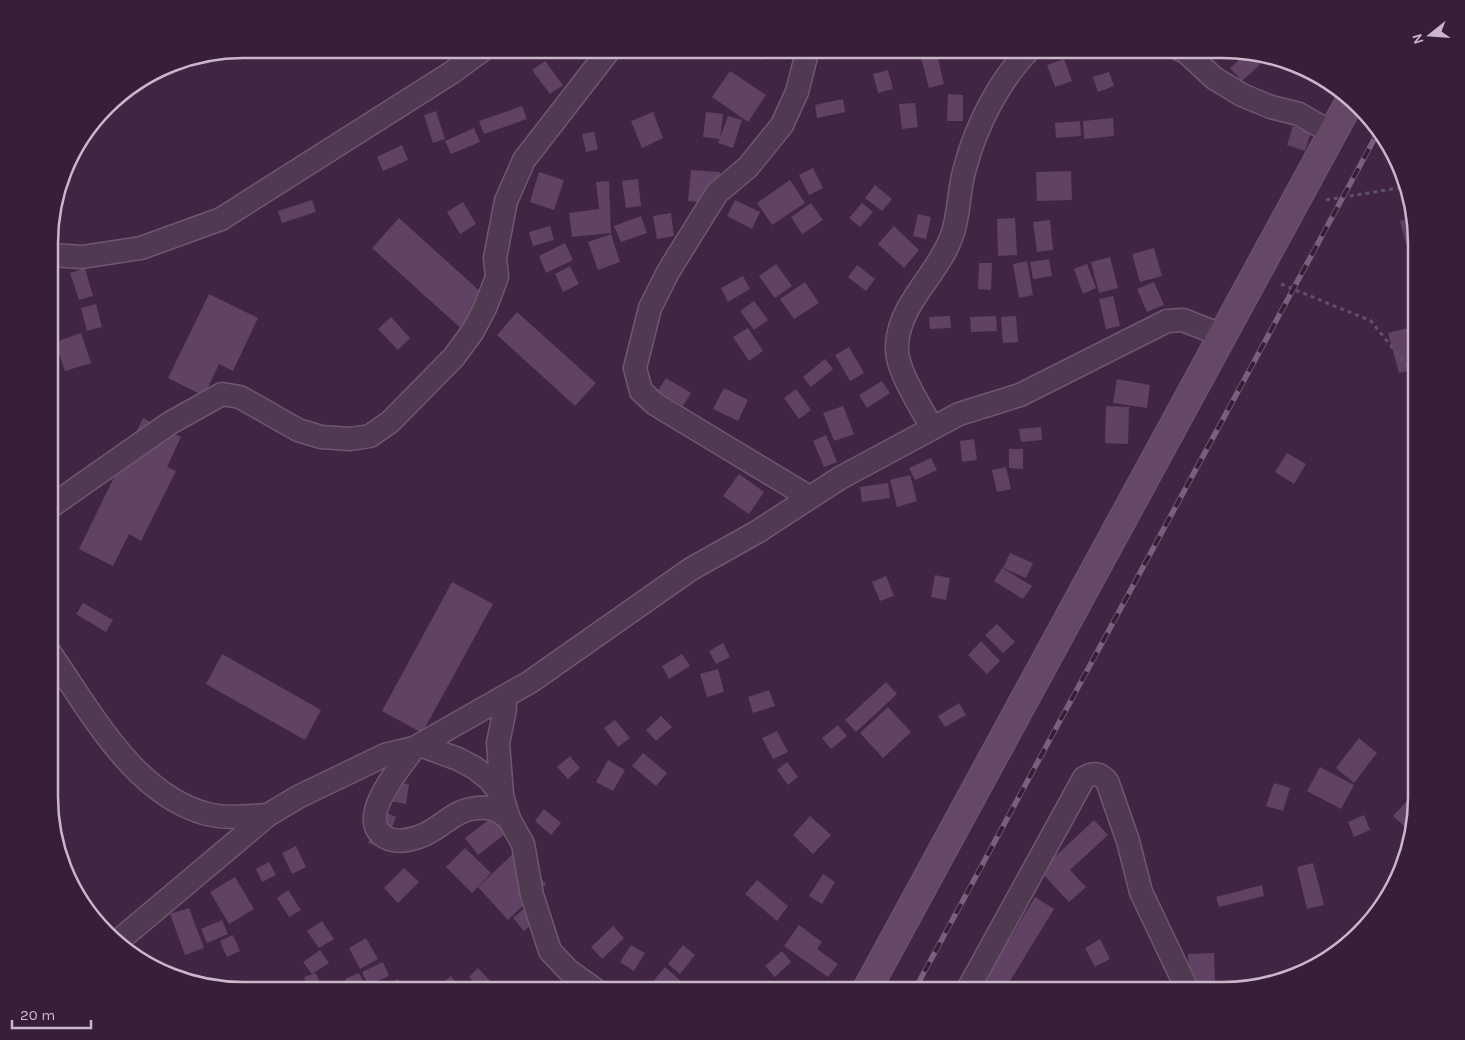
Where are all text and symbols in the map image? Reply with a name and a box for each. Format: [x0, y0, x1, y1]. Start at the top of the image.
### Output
north arrow [1405, 10, 1455, 60]
text: N [1408, 31, 1428, 46]
scale bar [12, 998, 91, 1030]
text: 20 m [20, 1006, 55, 1024]

